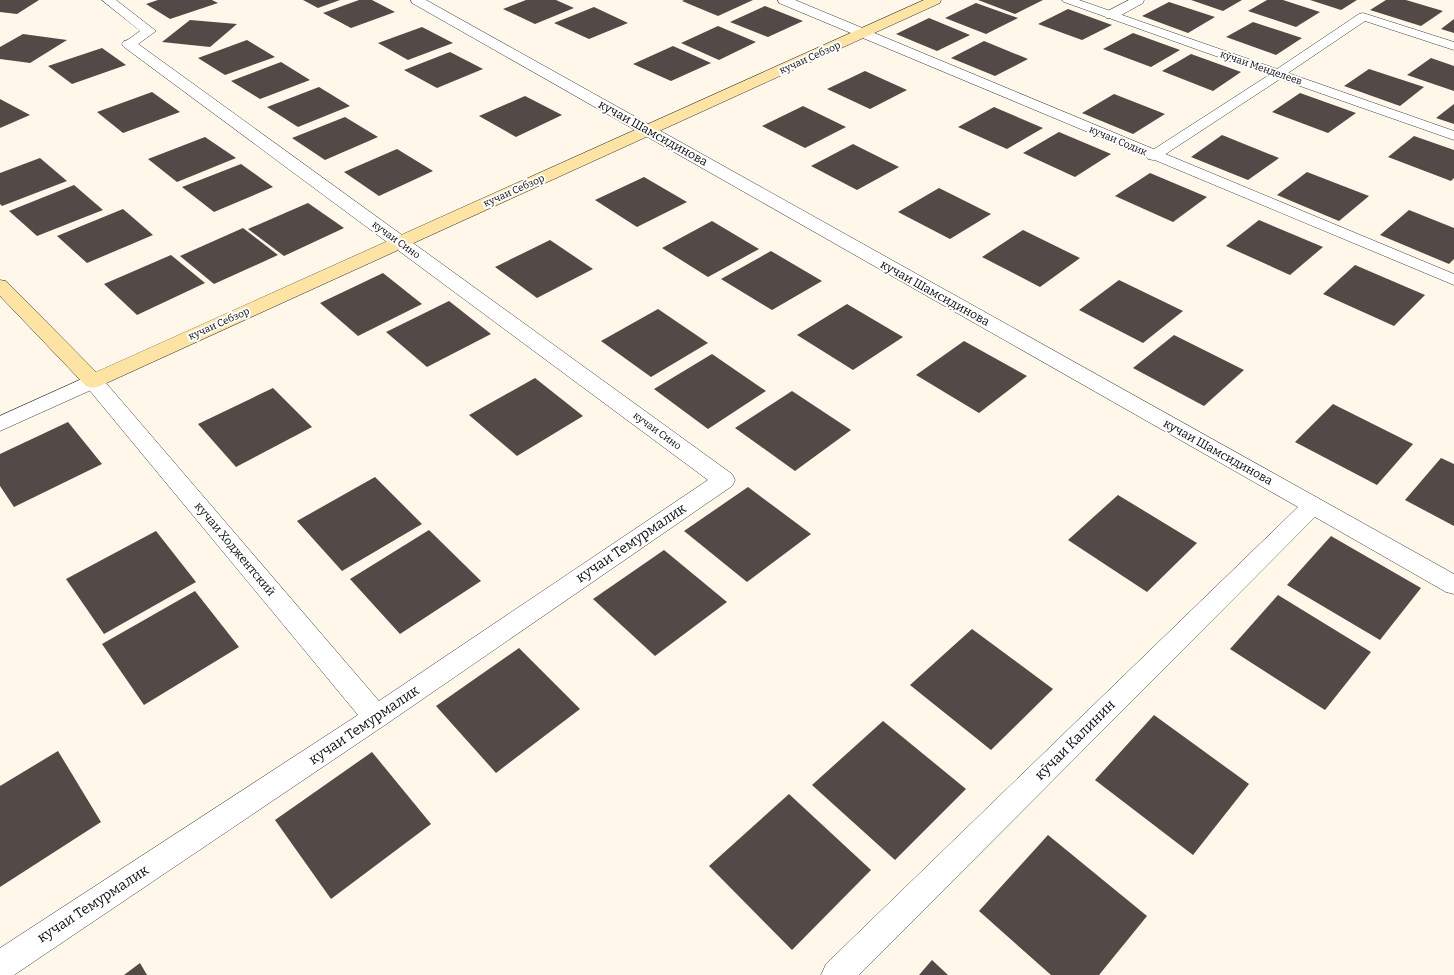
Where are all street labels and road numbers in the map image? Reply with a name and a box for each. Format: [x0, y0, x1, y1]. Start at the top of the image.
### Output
street label: кучаи Себзор [777, 38, 842, 77]
street label: кӯчаи Менделеев [1218, 48, 1304, 88]
street label: кучаи Шамсидинова [596, 97, 710, 169]
street label: кучаи Содик [1087, 123, 1149, 159]
street label: кучаи Себзор [481, 171, 546, 210]
street label: кучаи Сино [370, 219, 423, 262]
street label: кучаи Шамсидинова [878, 257, 992, 329]
street label: кучаи Себзор [186, 304, 251, 343]
street label: кучаи Сино [631, 410, 684, 453]
street label: кучаи Шамсидинова [1161, 416, 1275, 488]
street label: кучаи Ходжентский [192, 499, 278, 599]
street label: кучаи Темурмалик [573, 499, 690, 586]
street label: кучаи Темурмалик [306, 681, 423, 768]
street label: кӯчаи Калинин [1031, 696, 1119, 784]
street label: кучаи Темурмалик [34, 861, 152, 946]

